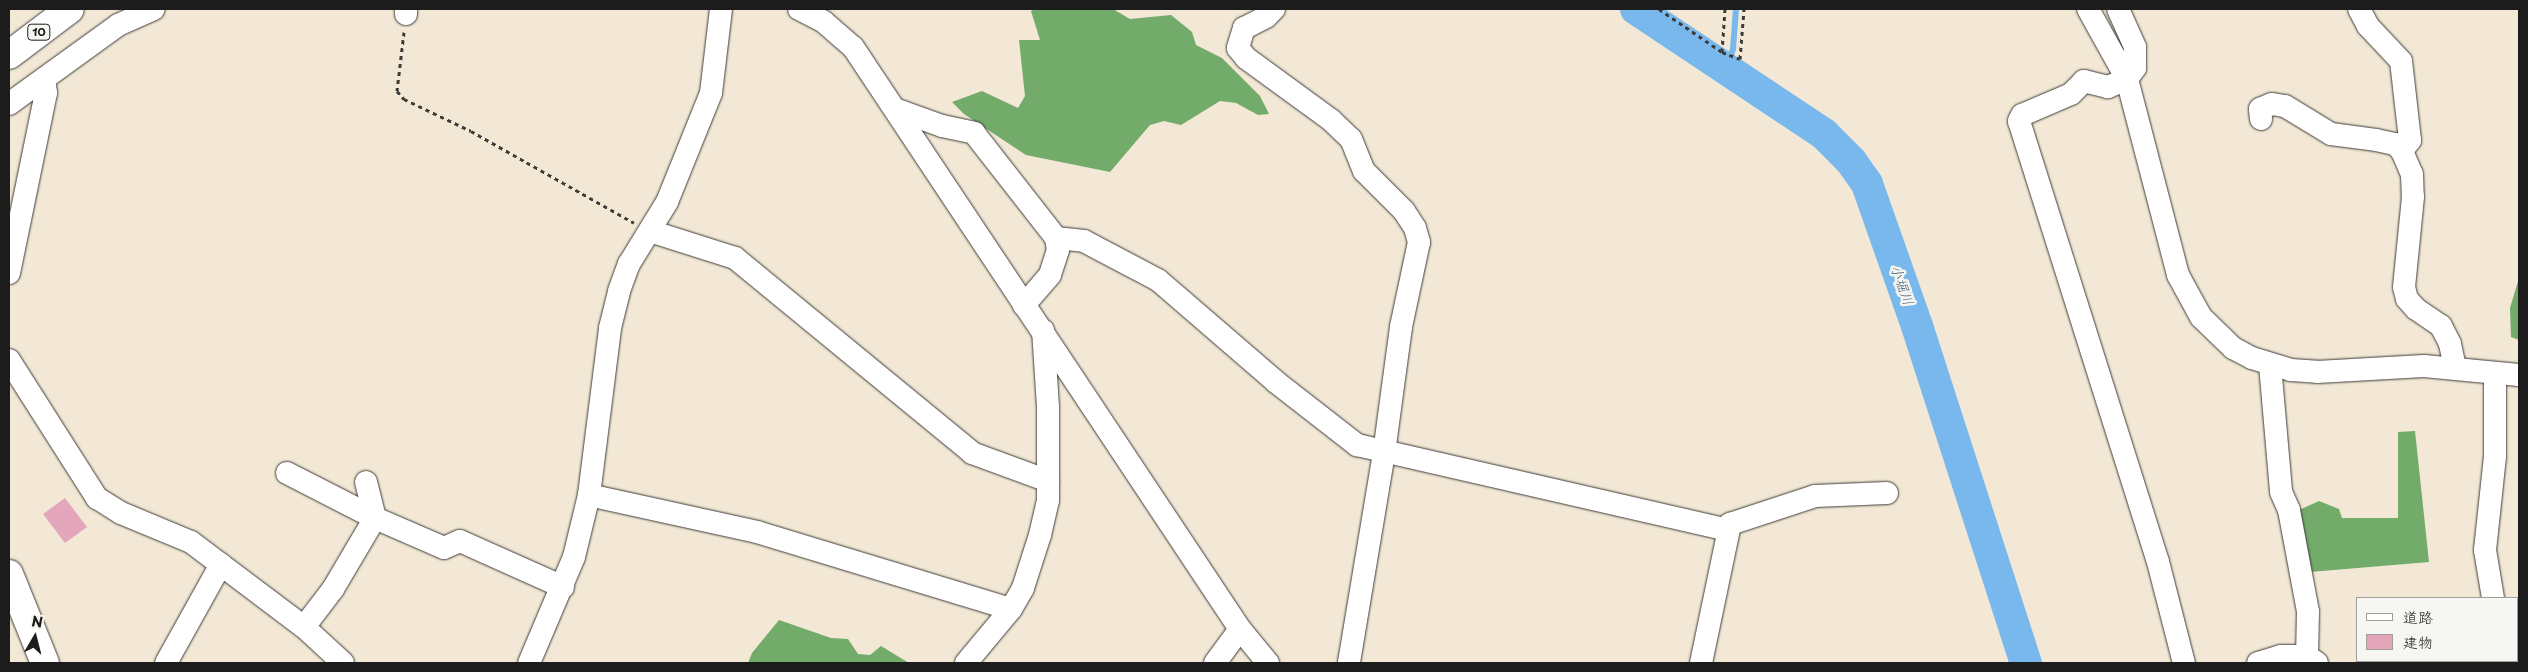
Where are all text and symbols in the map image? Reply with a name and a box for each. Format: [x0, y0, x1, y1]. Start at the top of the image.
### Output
road number: 10 [26, 24, 52, 41]
water label: 小堀川 [1887, 262, 1917, 308]
legend [2356, 597, 2518, 662]
text: 道路 [2403, 605, 2433, 628]
text: N [30, 610, 44, 633]
north arrow [10, 612, 60, 662]
text: 建物 [2403, 630, 2433, 653]

